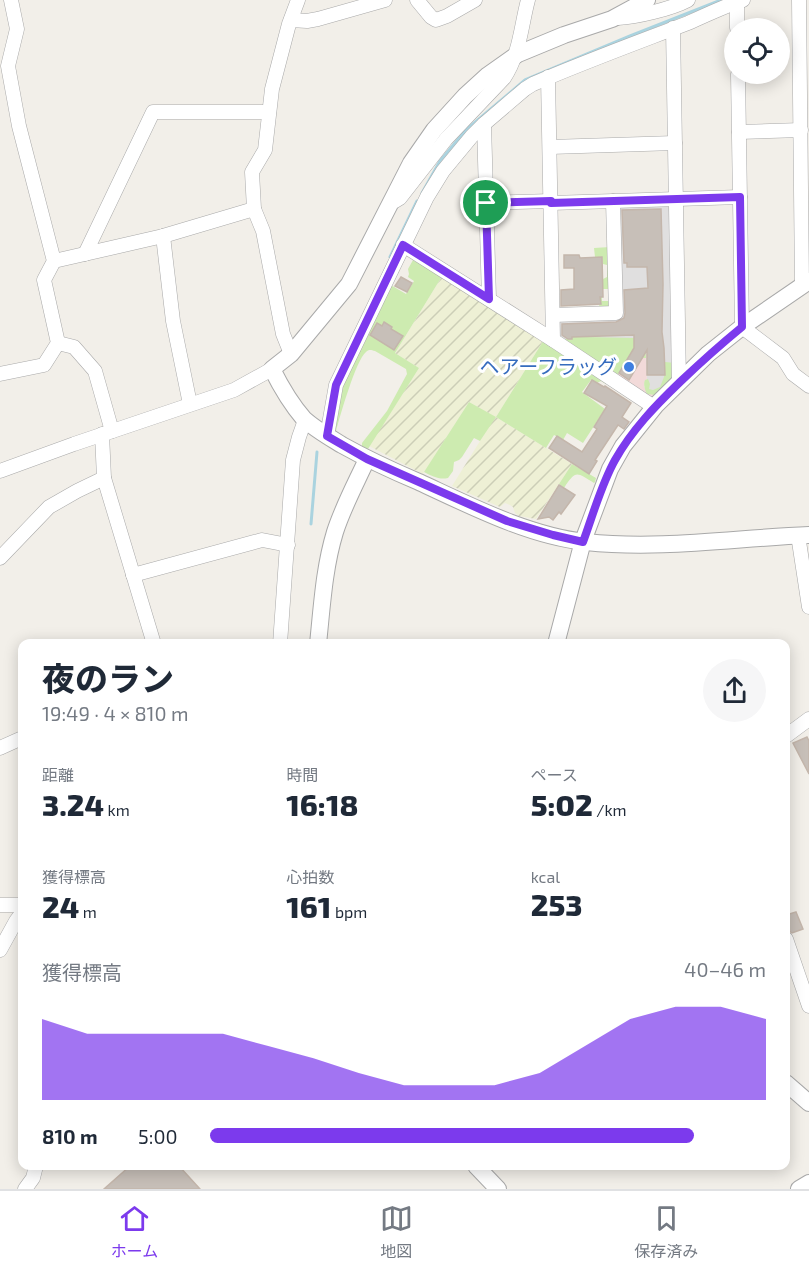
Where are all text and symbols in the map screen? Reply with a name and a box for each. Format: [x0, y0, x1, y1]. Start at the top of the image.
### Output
map controls [724, 18, 790, 84]
button: locate [724, 18, 790, 84]
pin [460, 177, 511, 228]
icon: arrive [469, 186, 502, 219]
place label: ヘアーフラッグ [479, 354, 617, 378]
marker: ヘアーフラッグ [622, 360, 636, 374]
text: 夜のラン [42, 658, 174, 698]
button: share [703, 659, 766, 722]
text: 19:49 · 4 × 810 m [42, 701, 189, 725]
text: 距離 [42, 765, 74, 784]
text: 時間 [286, 765, 318, 784]
text: ペース [531, 765, 578, 784]
text: 3.24 [42, 786, 104, 822]
text: 16:18 [286, 786, 358, 822]
text: 5:02 [531, 786, 593, 822]
text: km [104, 800, 130, 819]
text: /km [593, 800, 627, 819]
text: 獲得標高 [42, 867, 106, 886]
text: 心拍数 [286, 867, 334, 886]
text: kcal [531, 867, 560, 886]
text: 253 [531, 886, 582, 922]
text: 24 [42, 888, 79, 924]
text: 161 [286, 888, 331, 924]
text: m [79, 902, 97, 921]
text: bpm [331, 902, 367, 921]
text: 40–46 m [684, 957, 766, 981]
text: 獲得標高 [42, 960, 122, 984]
text: 810 m [42, 1124, 98, 1148]
text: 5:00 [138, 1124, 178, 1148]
tab: ホーム [111, 1202, 158, 1262]
tab: 地図 [380, 1202, 413, 1262]
tab: 保存済み [634, 1202, 698, 1262]

